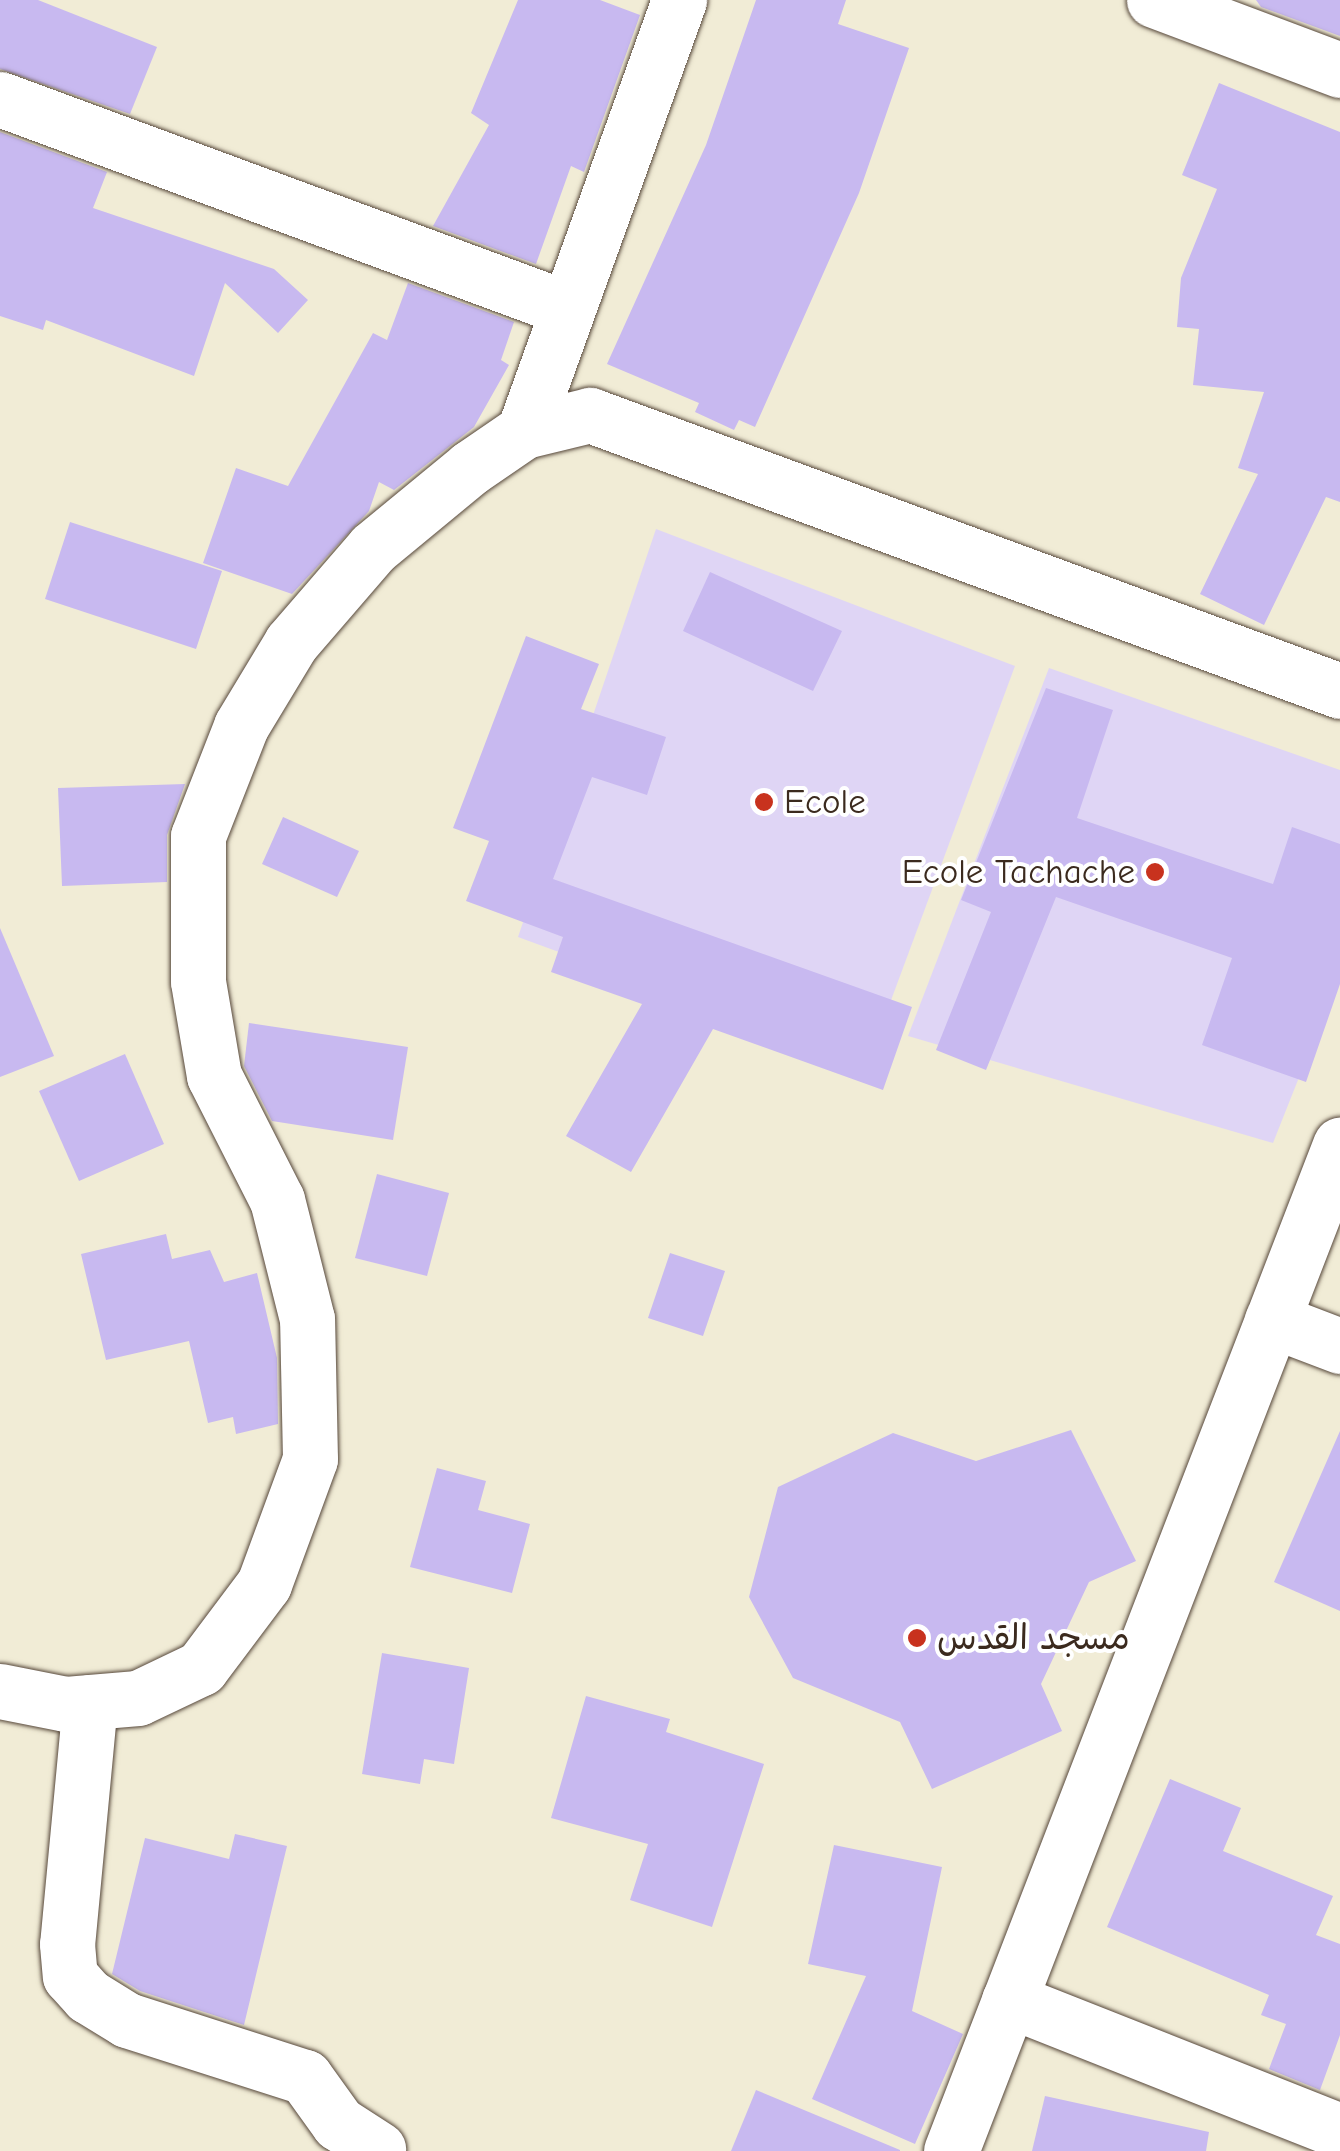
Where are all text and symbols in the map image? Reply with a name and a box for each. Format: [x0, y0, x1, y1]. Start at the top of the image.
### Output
place label: Ecole [784, 781, 866, 823]
marker: Ecole [753, 791, 775, 813]
place label: Ecole Tachache [902, 851, 1135, 893]
marker: Ecole Tachache [1144, 861, 1166, 883]
place label: مسجد القدس [937, 1617, 1130, 1659]
marker: مسجد القدس [906, 1627, 928, 1649]

